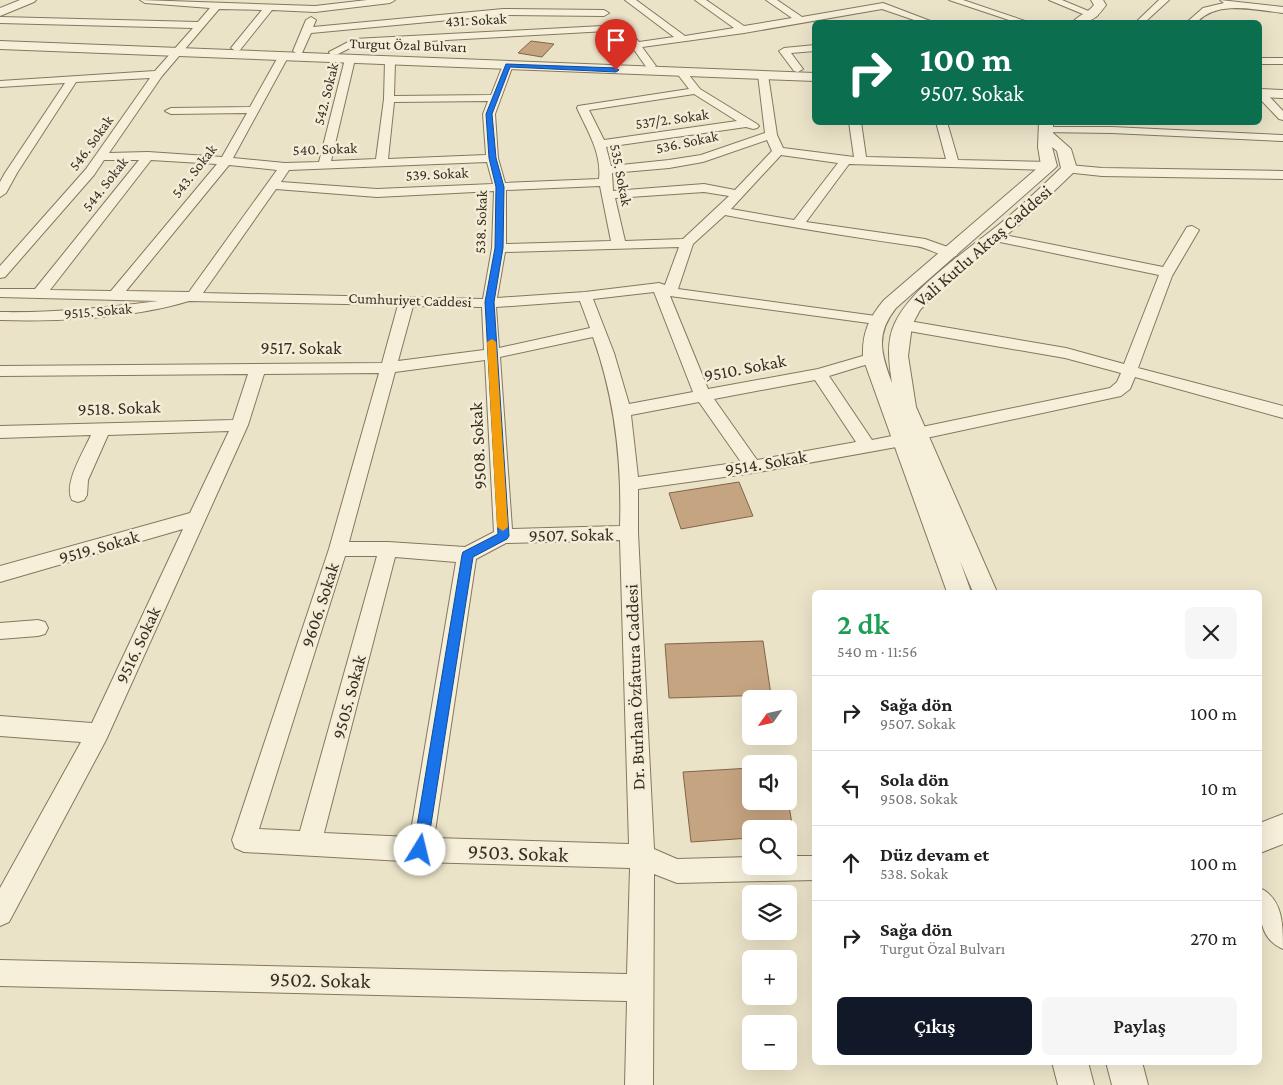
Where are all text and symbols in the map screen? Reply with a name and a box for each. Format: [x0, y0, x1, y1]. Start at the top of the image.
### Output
street label: 431. Sokak [445, 10, 508, 30]
pin [595, 19, 637, 70]
icon: arrive [602, 26, 630, 54]
street label: Turgut Özal Bulvarı [349, 35, 467, 56]
icon: right [837, 40, 902, 105]
text: 100 m [920, 40, 1012, 79]
street label: 542. Sokak [311, 60, 342, 127]
text: 9507. Sokak [920, 81, 1024, 106]
street label: 537/2. Sokak [634, 106, 711, 132]
street label: 546. Sokak [66, 112, 117, 174]
street label: 536. Sokak [654, 127, 720, 156]
street label: 543. Sokak [168, 140, 220, 201]
street label: 540. Sokak [292, 140, 358, 158]
street label: 535. Sokak [607, 143, 635, 208]
street label: 544. Sokak [79, 153, 132, 214]
street label: 539. Sokak [405, 164, 470, 184]
street label: Vali Kutlu Aktaş Caddesi [910, 181, 1056, 311]
street label: 538. Sokak [472, 189, 490, 254]
street label: Cumhuriyet Caddesi [348, 290, 472, 311]
street label: 9515. Sokak [63, 300, 134, 322]
street label: 9517. Sokak [260, 338, 342, 358]
street label: 9510. Sokak [702, 350, 788, 386]
street label: 9518. Sokak [77, 397, 161, 419]
street label: 9508. Sokak [466, 401, 490, 490]
street label: 9514. Sokak [723, 446, 809, 480]
street label: 9507. Sokak [528, 524, 614, 546]
street label: 9519. Sokak [57, 526, 142, 568]
street label: 9606. Sokak [297, 560, 343, 650]
street label: Dr. Burhan Özfatura Caddesi [621, 583, 649, 790]
street label: 9516. Sokak [111, 603, 165, 687]
text: 2 dk [837, 607, 889, 640]
button: close [1185, 607, 1237, 659]
text: 540 m · 11:56 [837, 643, 917, 660]
street label: 9505. Sokak [328, 652, 370, 741]
north arrow [742, 690, 798, 745]
map controls [742, 690, 797, 1070]
text: Sağa dön [880, 694, 952, 715]
icon: right [837, 699, 865, 727]
text: 100 m [1190, 703, 1237, 724]
text: 9507. Sokak [880, 715, 956, 732]
button: sound [742, 755, 797, 810]
text: Sola dön [880, 769, 949, 790]
icon: left [837, 774, 865, 802]
text: 10 m [1201, 778, 1237, 799]
text: 9508. Sokak [880, 790, 958, 807]
button: search [742, 820, 797, 875]
position arrow [393, 823, 445, 875]
street label: 9503. Sokak [467, 839, 569, 867]
text: Düz devam et [880, 844, 989, 865]
icon: ahead [837, 849, 865, 877]
text: 100 m [1190, 853, 1237, 874]
text: 538. Sokak [880, 865, 948, 882]
button: layers [742, 885, 797, 940]
text: Sağa dön [880, 919, 952, 940]
icon: right [837, 924, 865, 952]
text: 270 m [1190, 928, 1237, 949]
text: Turgut Özal Bulvarı [880, 940, 1005, 957]
button: + [742, 950, 797, 1005]
street label: 9502. Sokak [269, 967, 371, 993]
button: Çıkış [837, 997, 1032, 1055]
button: Paylaş [1042, 997, 1237, 1055]
button: − [742, 1015, 797, 1070]

